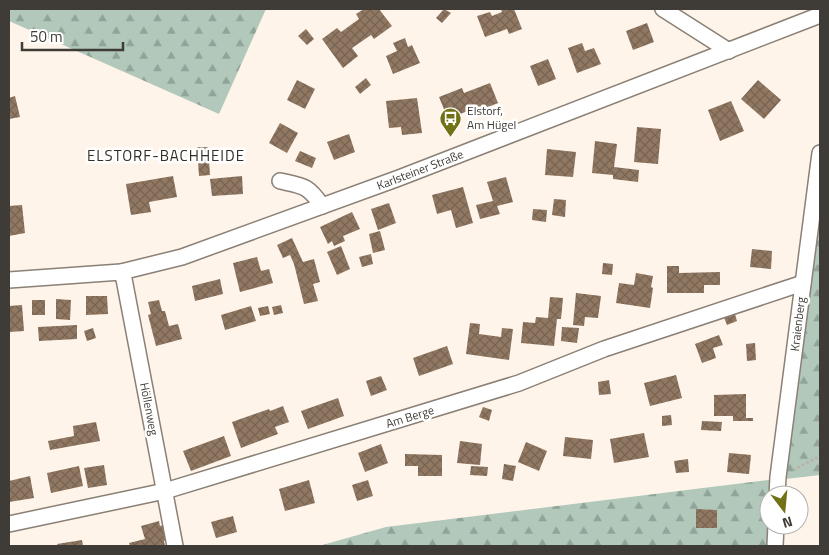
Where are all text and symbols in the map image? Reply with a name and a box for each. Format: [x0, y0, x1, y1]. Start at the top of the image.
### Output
scale bar [22, 20, 124, 52]
text: 50 m [30, 25, 63, 48]
place label: Elstorf, Am Hügel [467, 101, 516, 134]
bus stop icon: Elstorf, Am Hügel [439, 106, 463, 137]
district label: ELSTORF-BACHHEIDE [87, 144, 245, 167]
street label: Karlsteiner Straße [374, 144, 466, 195]
street label: Kraienberg [785, 296, 810, 352]
street label: Höllenweg [135, 381, 164, 437]
street label: Am Berge [383, 400, 436, 433]
north arrow [759, 485, 809, 535]
text: N [780, 512, 795, 534]

